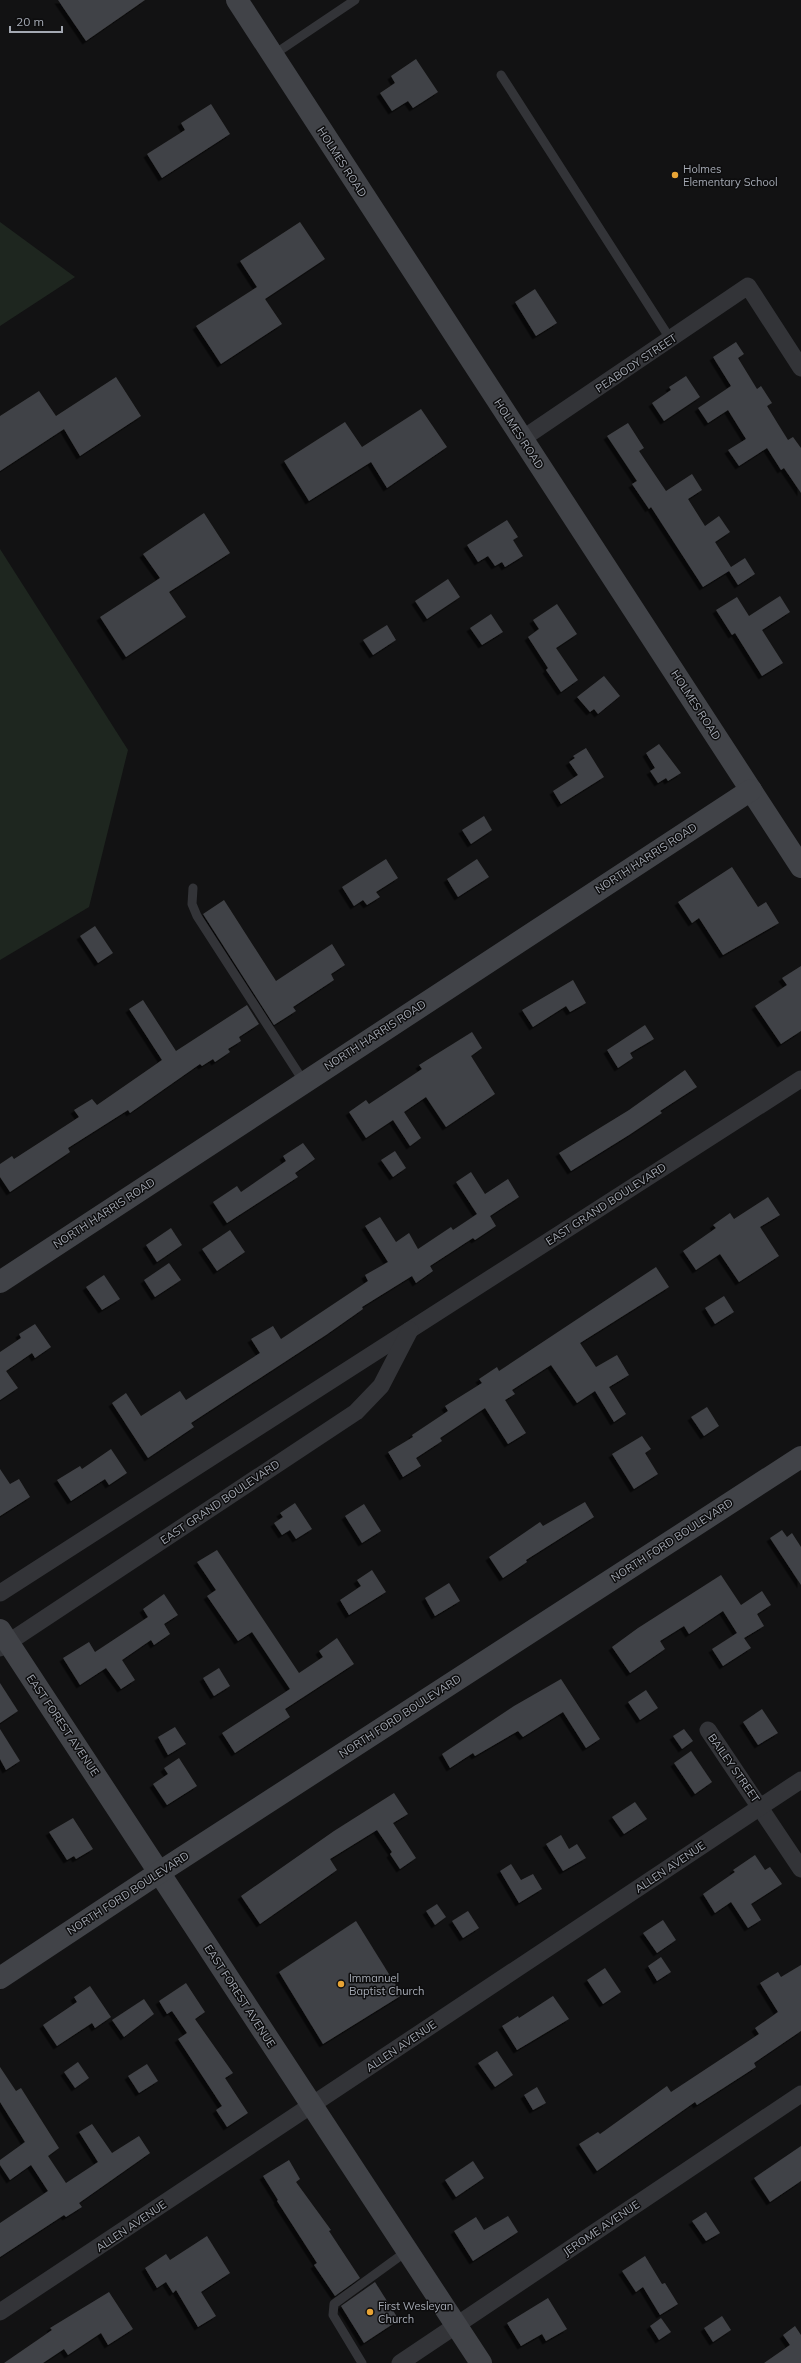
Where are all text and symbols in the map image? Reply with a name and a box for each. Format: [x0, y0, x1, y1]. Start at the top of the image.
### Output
scale bar [10, 8, 62, 34]
text: 20 m [16, 14, 44, 29]
street label: HOLMES ROAD [314, 124, 370, 200]
place label: Holmes Elementary School [683, 162, 778, 189]
marker: Holmes Elementary School [670, 170, 680, 180]
street label: PEABODY STREET [593, 330, 680, 395]
street label: HOLMES ROAD [491, 396, 547, 472]
street label: HOLMES ROAD [668, 667, 724, 743]
street label: NORTH HARRIS ROAD [592, 820, 700, 896]
street label: NORTH HARRIS ROAD [321, 997, 429, 1073]
street label: EAST GRAND BOULEVARD [543, 1160, 669, 1248]
street label: NORTH HARRIS ROAD [50, 1175, 158, 1251]
street label: EAST GRAND BOULEVARD [158, 1457, 282, 1547]
street label: NORTH FORD BOULEVARD [608, 1495, 736, 1585]
street label: NORTH FORD BOULEVARD [336, 1671, 464, 1761]
street label: EAST FOREST AVENUE [24, 1672, 102, 1778]
street label: BAILEY STREET [705, 1731, 763, 1805]
street label: ALLEN AVENUE [632, 1838, 708, 1896]
street label: NORTH FORD BOULEVARD [64, 1848, 192, 1938]
street label: EAST FOREST AVENUE [202, 1942, 278, 2050]
place label: Immanuel Baptist Church [349, 1971, 424, 1998]
marker: Immanuel Baptist Church [336, 1979, 346, 1989]
street label: ALLEN AVENUE [363, 2017, 439, 2075]
street label: ALLEN AVENUE [93, 2197, 169, 2255]
street label: JEROME AVENUE [560, 2197, 642, 2259]
place label: First Wesleyan Church [378, 2299, 453, 2326]
marker: First Wesleyan Church [365, 2307, 375, 2317]

